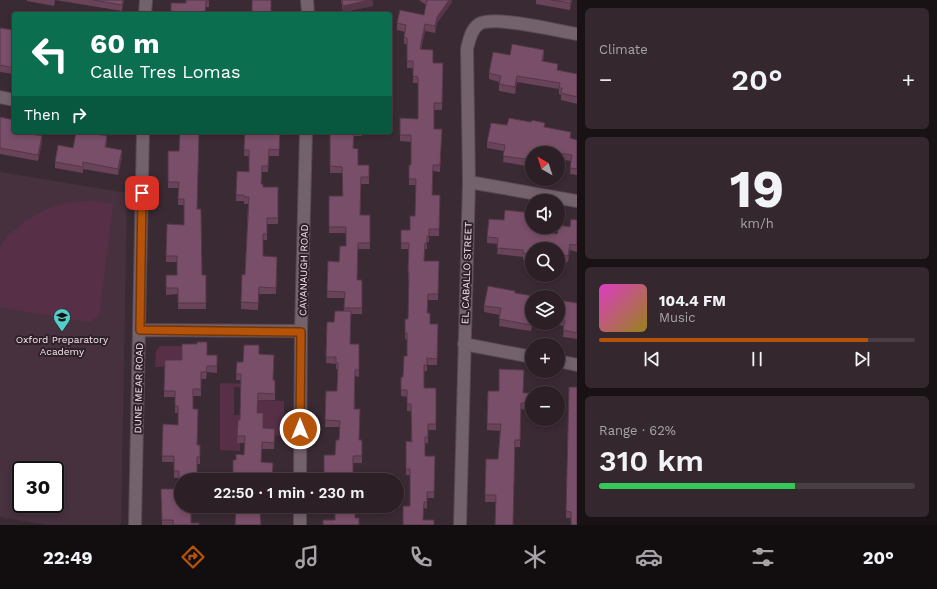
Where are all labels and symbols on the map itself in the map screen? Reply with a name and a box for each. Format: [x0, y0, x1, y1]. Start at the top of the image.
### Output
north arrow [525, 146, 565, 186]
pin [125, 176, 159, 210]
street label: EL CABALLO STREET [459, 222, 474, 324]
street label: CAVANAUGH ROAD [297, 224, 310, 316]
school or university icon: Oxford Preparatory Academy [52, 307, 72, 332]
place label: Oxford Preparatory Academy [16, 334, 109, 357]
street label: DUNE MEAR ROAD [132, 343, 145, 433]
position arrow [279, 408, 321, 450]
speed limit sign: 30 [12, 461, 64, 513]

